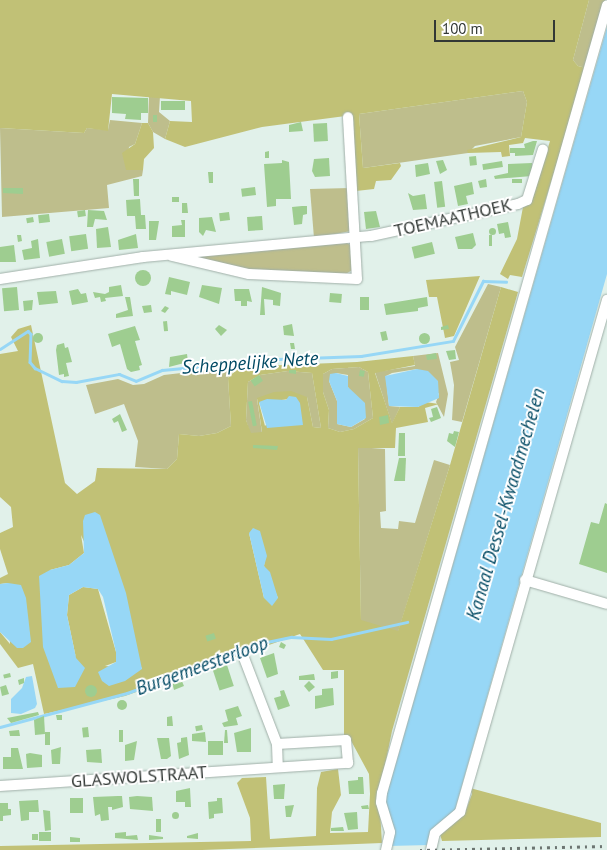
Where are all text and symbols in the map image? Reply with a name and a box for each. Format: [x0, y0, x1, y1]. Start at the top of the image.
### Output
scale bar [437, 10, 558, 42]
text: 100 m [442, 19, 483, 38]
street label: TOEMAATHOEK [392, 194, 514, 242]
water label: Scheppelijke Nete [181, 347, 319, 379]
water label: Kanaal Dessel-Kwaadmechelen [462, 386, 550, 622]
water label: Burgemeesterloop [133, 631, 271, 701]
street label: GLASWOLSTRAAT [70, 761, 208, 793]

